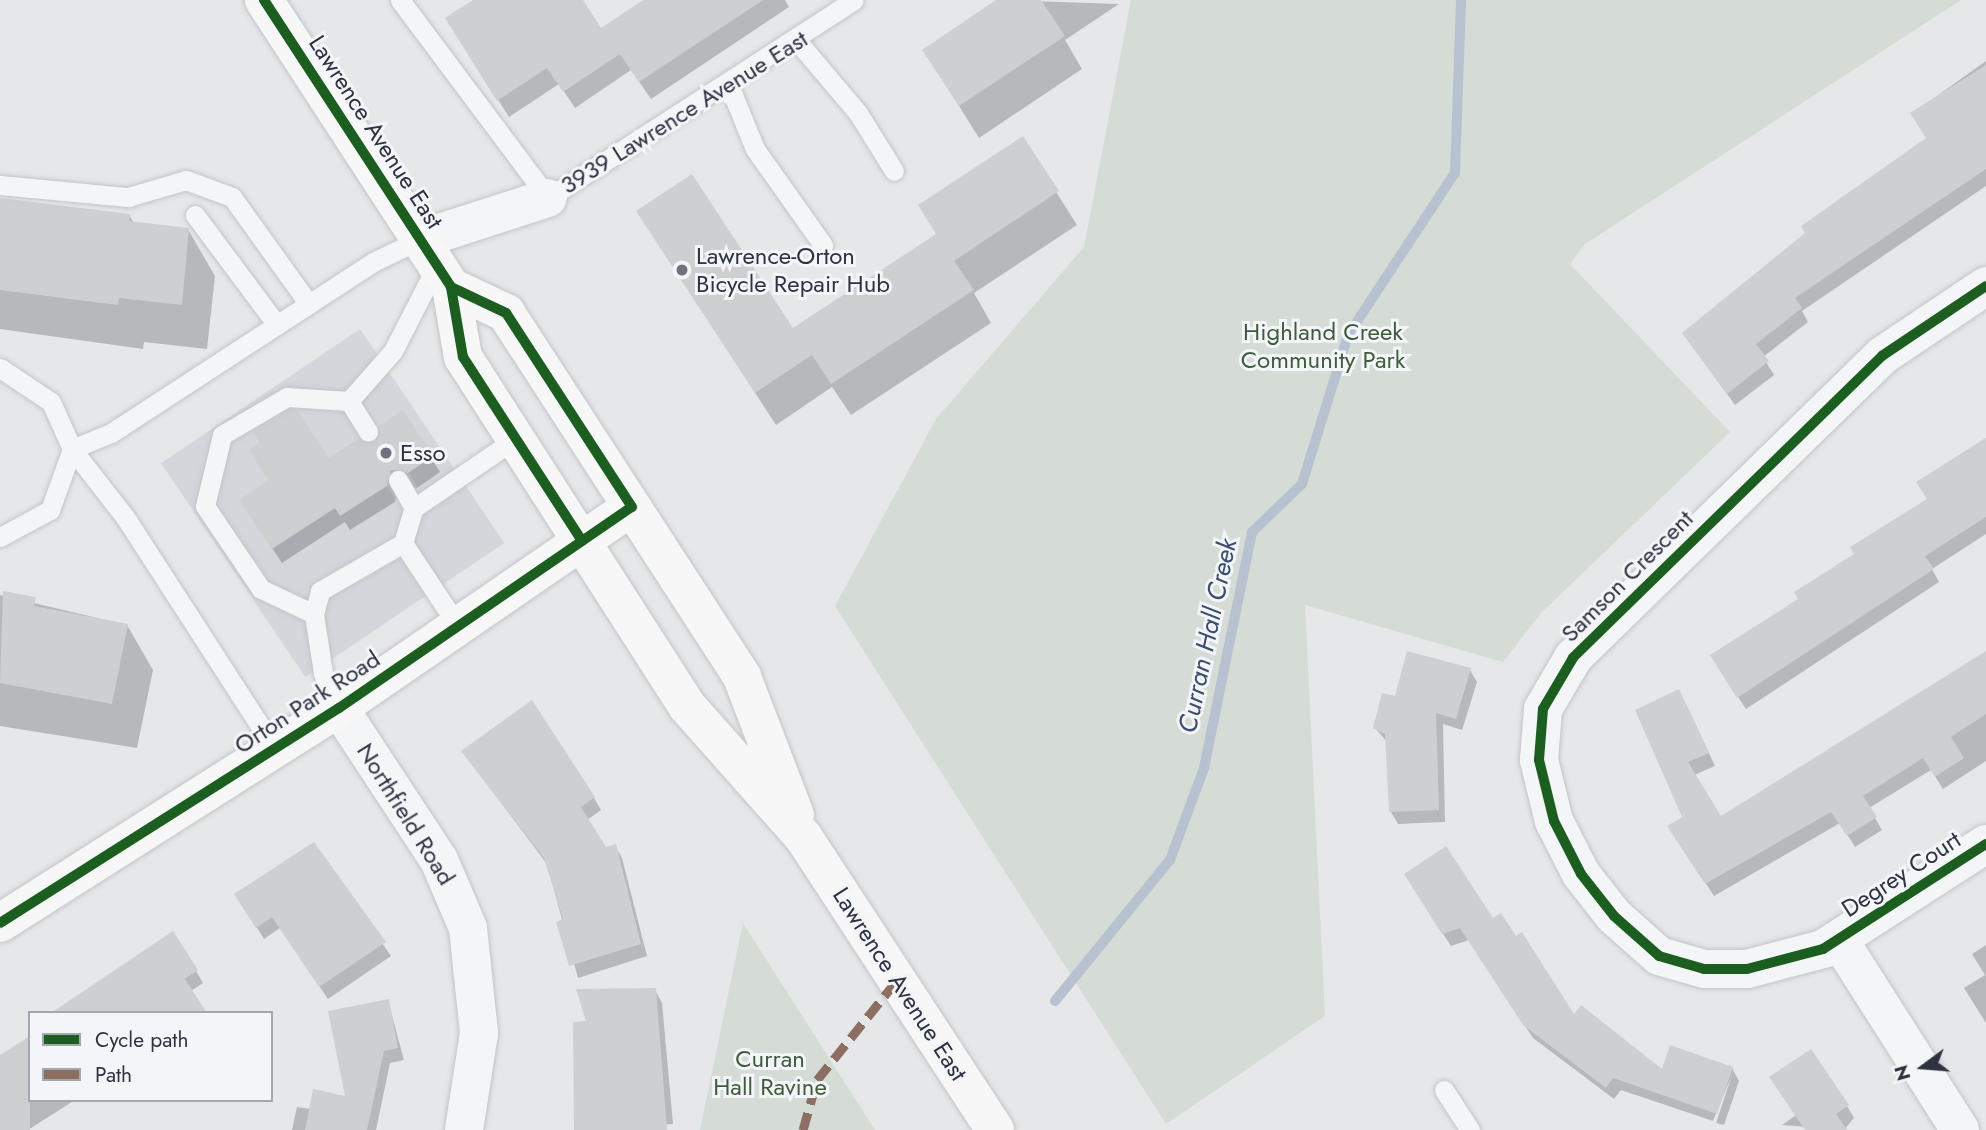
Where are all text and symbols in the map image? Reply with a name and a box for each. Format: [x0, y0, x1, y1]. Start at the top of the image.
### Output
street label: 3939 Lawrence Avenue East [555, 24, 813, 200]
street label: Lawrence Avenue East [303, 30, 449, 234]
place label: Lawrence-Orton Bicycle Repair Hub [696, 242, 890, 298]
marker: Lawrence-Orton Bicycle Repair Hub [674, 262, 690, 278]
park label: Highland Creek Community Park [1241, 318, 1405, 374]
place label: Esso [400, 439, 446, 467]
marker: Esso [378, 445, 394, 461]
street label: Samson Crescent [1555, 504, 1699, 648]
water label: Curran Hall Creek [1172, 536, 1244, 736]
street label: Orton Park Road [229, 644, 385, 760]
street label: Northfield Road [351, 738, 461, 890]
street label: Degrey Court [1836, 825, 1966, 923]
street label: Lawrence Avenue East [827, 882, 973, 1086]
legend [28, 1011, 273, 1102]
text: Cycle path [95, 1025, 188, 1055]
north arrow [1888, 1032, 1958, 1102]
park label: Curran Hall Ravine [713, 1045, 827, 1101]
text: Path [95, 1060, 132, 1090]
text: N [1887, 1062, 1917, 1084]

